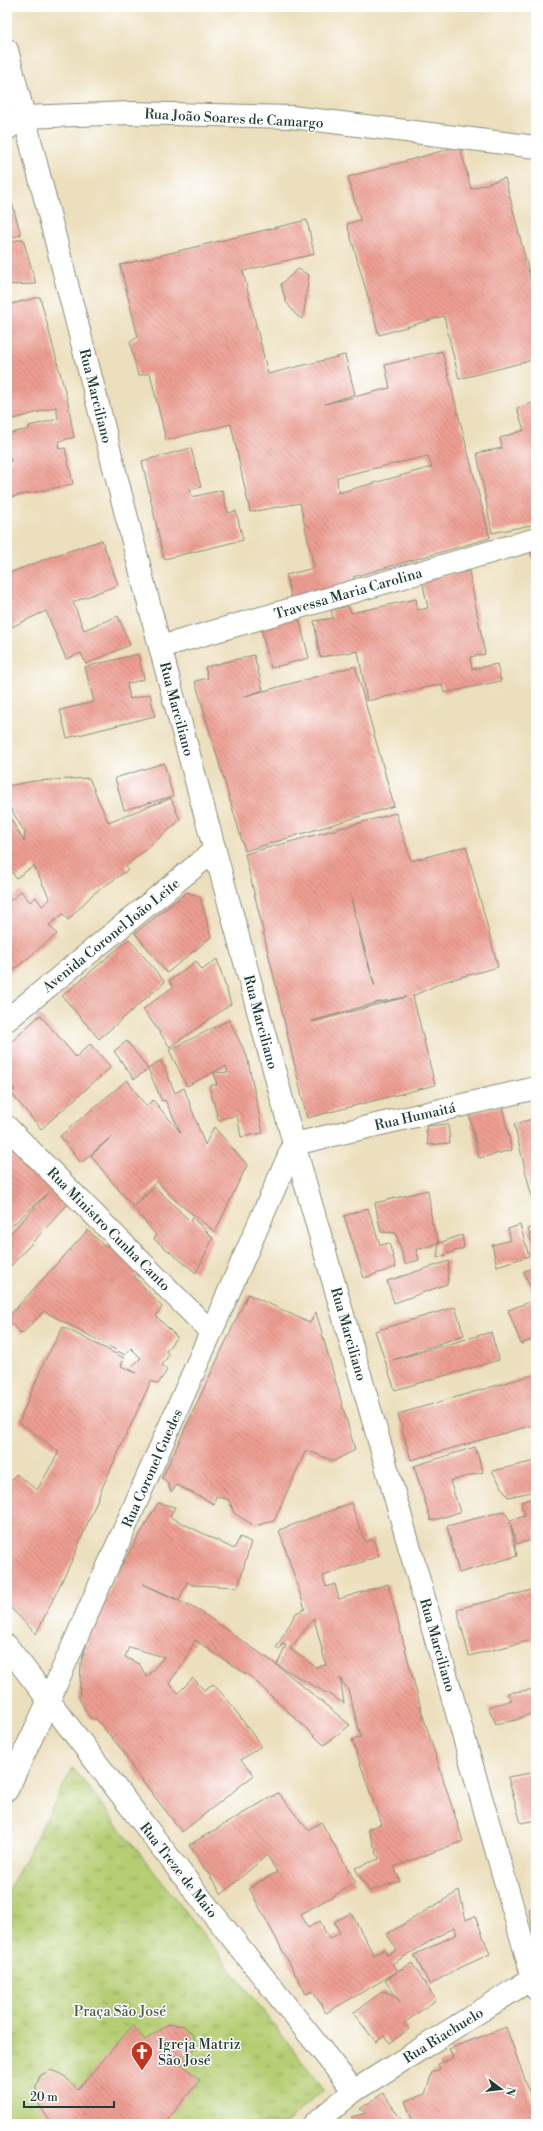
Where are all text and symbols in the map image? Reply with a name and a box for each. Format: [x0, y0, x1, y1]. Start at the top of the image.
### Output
street label: Rua João Soares de Camargo [144, 105, 324, 133]
street label: Rua Marciliano [75, 347, 115, 445]
street label: Travessa Maria Carolina [272, 564, 425, 624]
street label: Rua Marciliano [155, 660, 197, 758]
street label: Avenida Coronel João Leite [38, 875, 184, 997]
street label: Rua Marciliano [239, 973, 281, 1071]
street label: Rua Humaitá [373, 1099, 459, 1135]
street label: Rua Ministro Cunha Canto [43, 1164, 174, 1295]
street label: Rua Marciliano [326, 1285, 370, 1383]
street label: Rua Coronel Guedes [119, 1406, 187, 1530]
street label: Rua Marciliano [415, 1596, 459, 1694]
street label: Rua Treze de Maio [135, 1819, 221, 1922]
park label: Praça São José [74, 2003, 166, 2021]
street label: Rua Riachuelo [400, 2004, 487, 2068]
place label: Igreja Matriz São José [158, 2036, 241, 2070]
church icon: Igreja Matriz São José [129, 2039, 155, 2072]
north arrow [481, 2069, 521, 2109]
scale bar [24, 2083, 114, 2109]
text: N [502, 2085, 518, 2098]
text: 20 m [30, 2090, 58, 2105]

